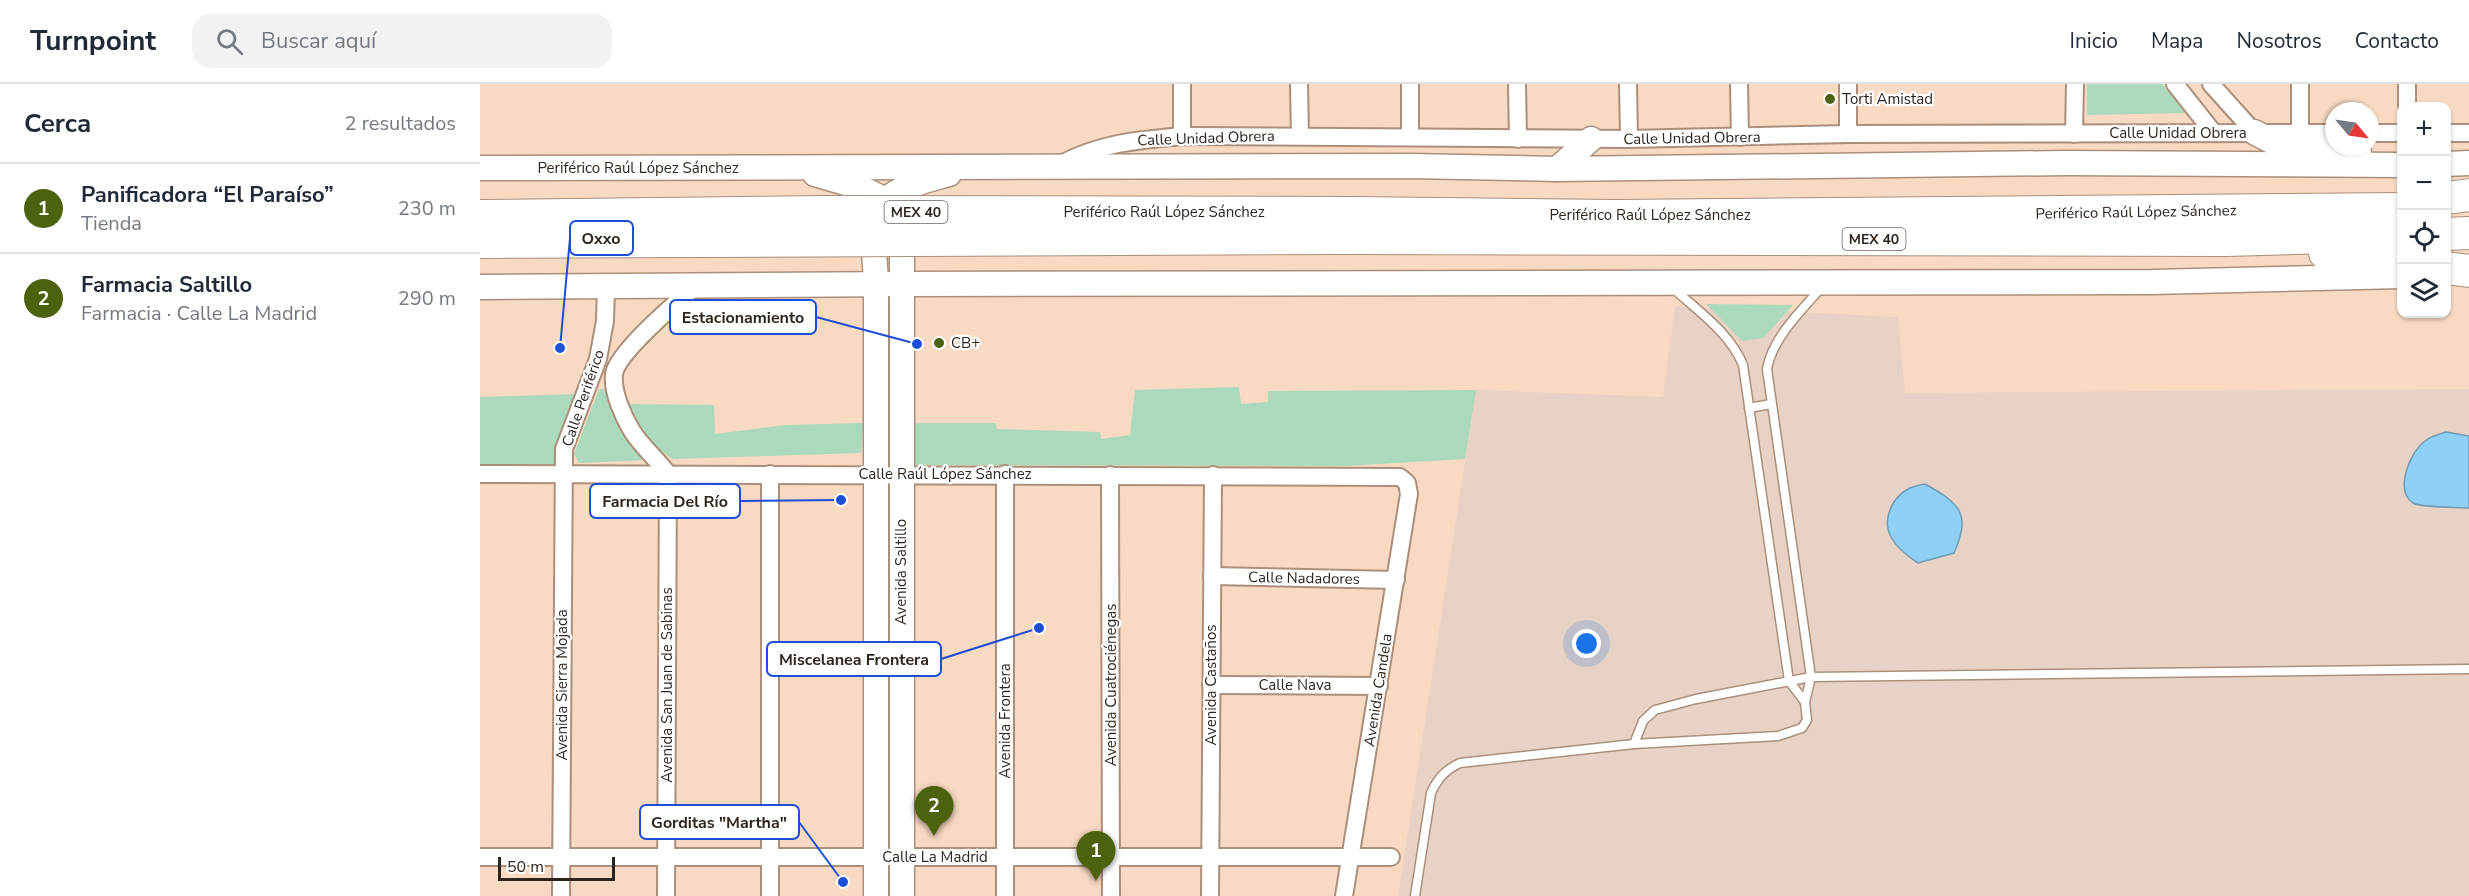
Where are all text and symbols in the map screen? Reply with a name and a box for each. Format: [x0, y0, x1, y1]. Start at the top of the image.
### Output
search box [192, 14, 612, 68]
text: Turnpoint [30, 22, 156, 60]
icon: search [213, 25, 246, 58]
text: Buscar aquí [261, 26, 376, 56]
text: Inicio [2070, 27, 2118, 55]
text: Mapa [2151, 27, 2203, 55]
text: Nosotros [2236, 27, 2322, 55]
text: Contacto [2355, 27, 2439, 55]
place label: Torti Amistad [1842, 89, 1933, 109]
marker: Torti Amistad [1823, 92, 1837, 106]
north arrow [2325, 102, 2379, 156]
map controls [2397, 102, 2451, 318]
button: + [2397, 102, 2451, 156]
text: Cerca [24, 106, 91, 141]
text: 2 resultados [345, 110, 456, 137]
street label: Calle Unidad Obrera [2109, 123, 2247, 143]
street label: Calle Unidad Obrera [1137, 126, 1275, 150]
street label: Calle Unidad Obrera [1623, 127, 1761, 149]
button: − [2397, 156, 2451, 210]
street label: Periférico Raúl López Sánchez [537, 158, 739, 178]
text: Panificadora “El Paraíso” [81, 180, 334, 210]
text: 1 [38, 195, 50, 222]
text: 230 m [398, 195, 456, 222]
street label: Periférico Raúl López Sánchez [2035, 200, 2237, 224]
road number: MEX 40 [884, 201, 948, 223]
street label: Periférico Raúl López Sánchez [1063, 202, 1265, 222]
street label: Periférico Raúl López Sánchez [1549, 205, 1751, 225]
text: Tienda [81, 210, 142, 237]
button: locate [2397, 210, 2451, 264]
callout: Oxxo [570, 221, 633, 255]
text: Oxxo [581, 228, 621, 250]
road number: MEX 40 [1842, 228, 1906, 250]
button: layers [2397, 264, 2451, 318]
text: Farmacia Saltillo [81, 270, 252, 300]
text: 2 [38, 285, 50, 312]
text: 290 m [398, 285, 456, 312]
text: Farmacia · Calle La Madrid [81, 300, 317, 327]
callout: Estacionamiento [670, 300, 816, 334]
text: Estacionamiento [682, 307, 804, 329]
place label: CB+ [951, 333, 980, 353]
marker: CB+ [932, 336, 946, 350]
street label: Calle Periférico [557, 347, 609, 449]
street label: Calle Raúl López Sánchez [858, 464, 1032, 484]
callout: Farmacia Del Río [590, 484, 740, 518]
text: Farmacia Del Río [602, 491, 728, 513]
street label: Avenida Saltillo [891, 519, 911, 625]
street label: Calle Nadadores [1248, 567, 1360, 589]
street label: Avenida San Juan de Sabinas [657, 587, 677, 783]
street label: Avenida Cuatrociénegas [1101, 604, 1121, 766]
street label: Avenida Sierra Mojada [552, 609, 572, 761]
street label: Avenida Castaños [1201, 625, 1221, 745]
your location [1572, 629, 1601, 658]
street label: Avenida Candela [1359, 632, 1397, 748]
callout: Miscelanea Frontera [767, 642, 941, 676]
text: Miscelanea Frontera [779, 649, 929, 671]
street label: Avenida Frontera [995, 663, 1015, 779]
street label: Calle Nava [1259, 675, 1331, 695]
pin: 2 [914, 786, 954, 836]
callout: Gorditas "Martha" [640, 805, 799, 839]
text: Gorditas "Martha" [651, 812, 787, 834]
pin: 1 [1076, 832, 1116, 881]
street label: Calle La Madrid [882, 847, 988, 867]
scale bar [498, 854, 615, 882]
text: 50 m [507, 856, 544, 878]

